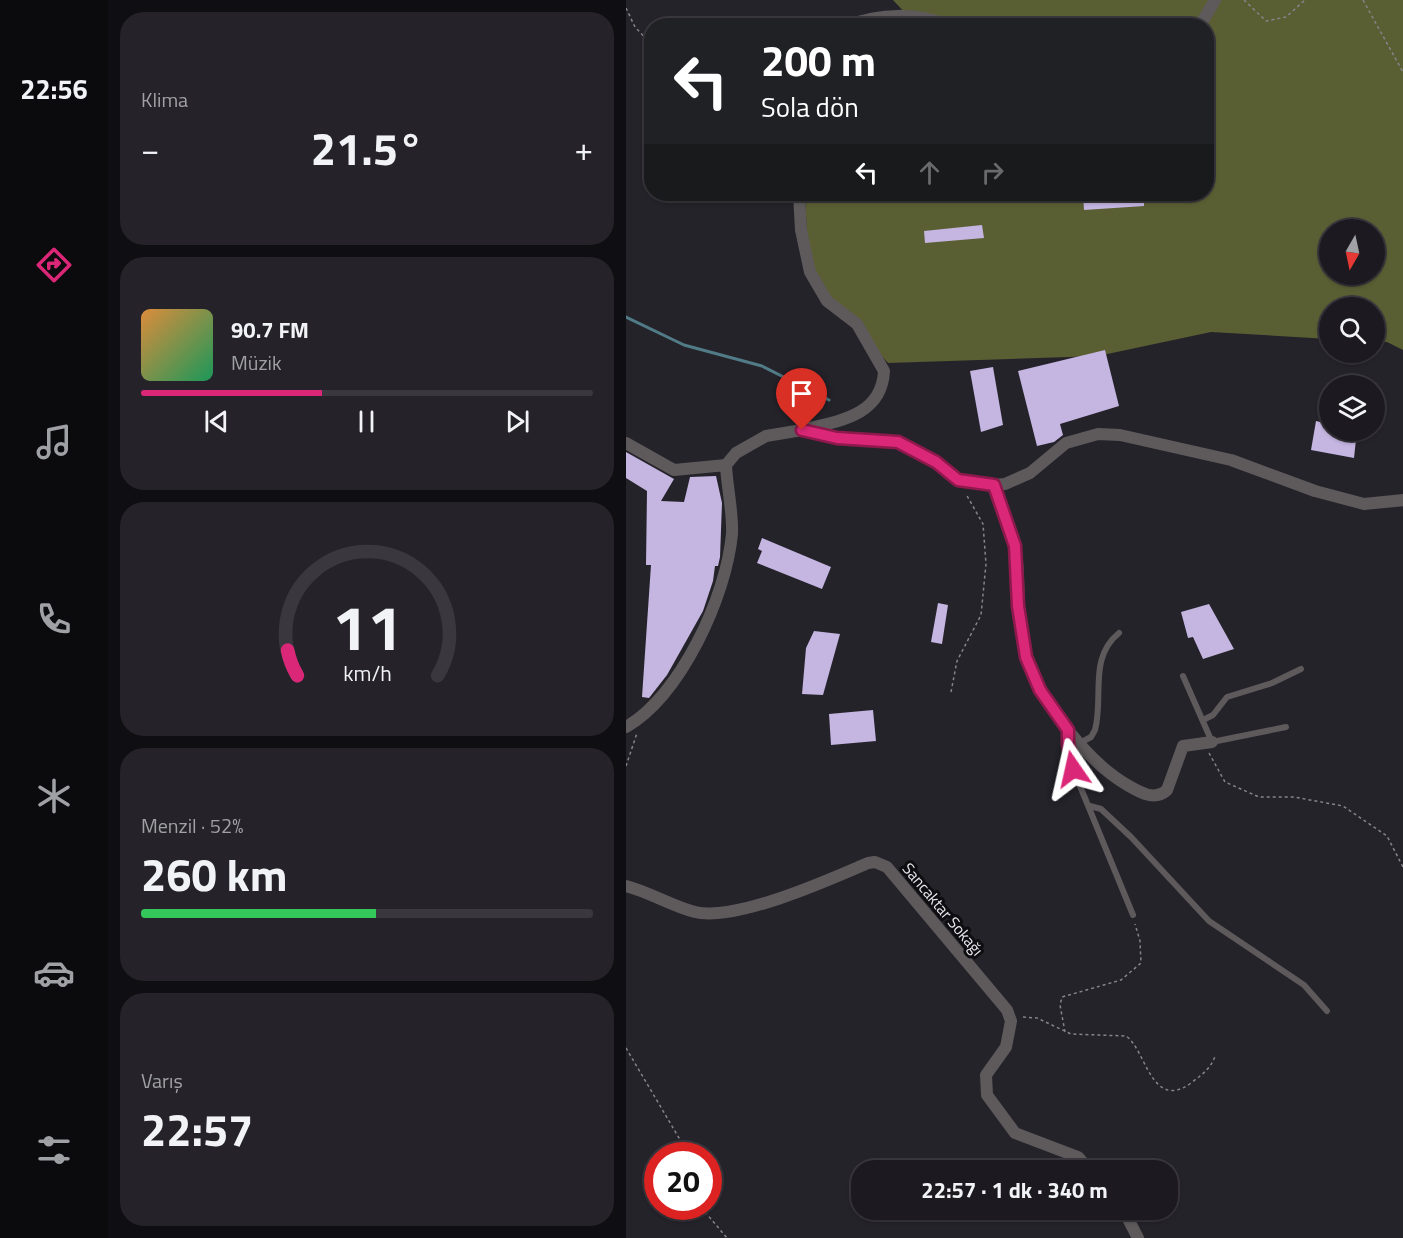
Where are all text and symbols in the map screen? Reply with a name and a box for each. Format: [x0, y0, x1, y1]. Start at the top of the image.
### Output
text: 200 m [761, 28, 876, 92]
icon: left [662, 42, 740, 120]
text: 22:56 [20, 68, 88, 109]
text: Klima [141, 84, 188, 115]
text: Sola dön [761, 86, 859, 127]
text: 21.5° [311, 114, 423, 182]
text: − [141, 124, 159, 174]
text: + [575, 124, 593, 174]
icon: left [850, 156, 883, 189]
icon: ahead [913, 156, 946, 189]
icon: right [976, 156, 1009, 189]
north arrow [1319, 219, 1385, 285]
map controls [1319, 219, 1385, 441]
icon: directions [33, 244, 75, 286]
button: search [1319, 297, 1385, 363]
text: 90.7 FM [231, 313, 309, 347]
text: Müzik [231, 347, 281, 378]
pin [776, 368, 827, 430]
button: layers [1319, 375, 1385, 441]
icon: arrive [785, 377, 818, 410]
icon: previous [200, 405, 233, 438]
icon: pause [350, 405, 383, 438]
icon: next [501, 405, 534, 438]
icon: music [33, 421, 75, 463]
text: 11 [332, 579, 402, 674]
icon: phone [33, 598, 75, 640]
text: km/h [343, 657, 391, 689]
position arrow [1041, 737, 1105, 801]
icon: climate [33, 775, 75, 817]
text: Menzil · 52% [141, 810, 243, 841]
text: 260 km [141, 840, 287, 908]
street label: Sancaktar Sokağı [897, 857, 989, 961]
icon: car [33, 952, 75, 994]
text: Varış [141, 1065, 183, 1096]
text: 22:57 [141, 1095, 253, 1163]
icon: filters [33, 1129, 75, 1171]
speed limit sign: 20 [644, 1142, 722, 1220]
text: 22:57 · 1 dk · 340 m [921, 1173, 1108, 1207]

